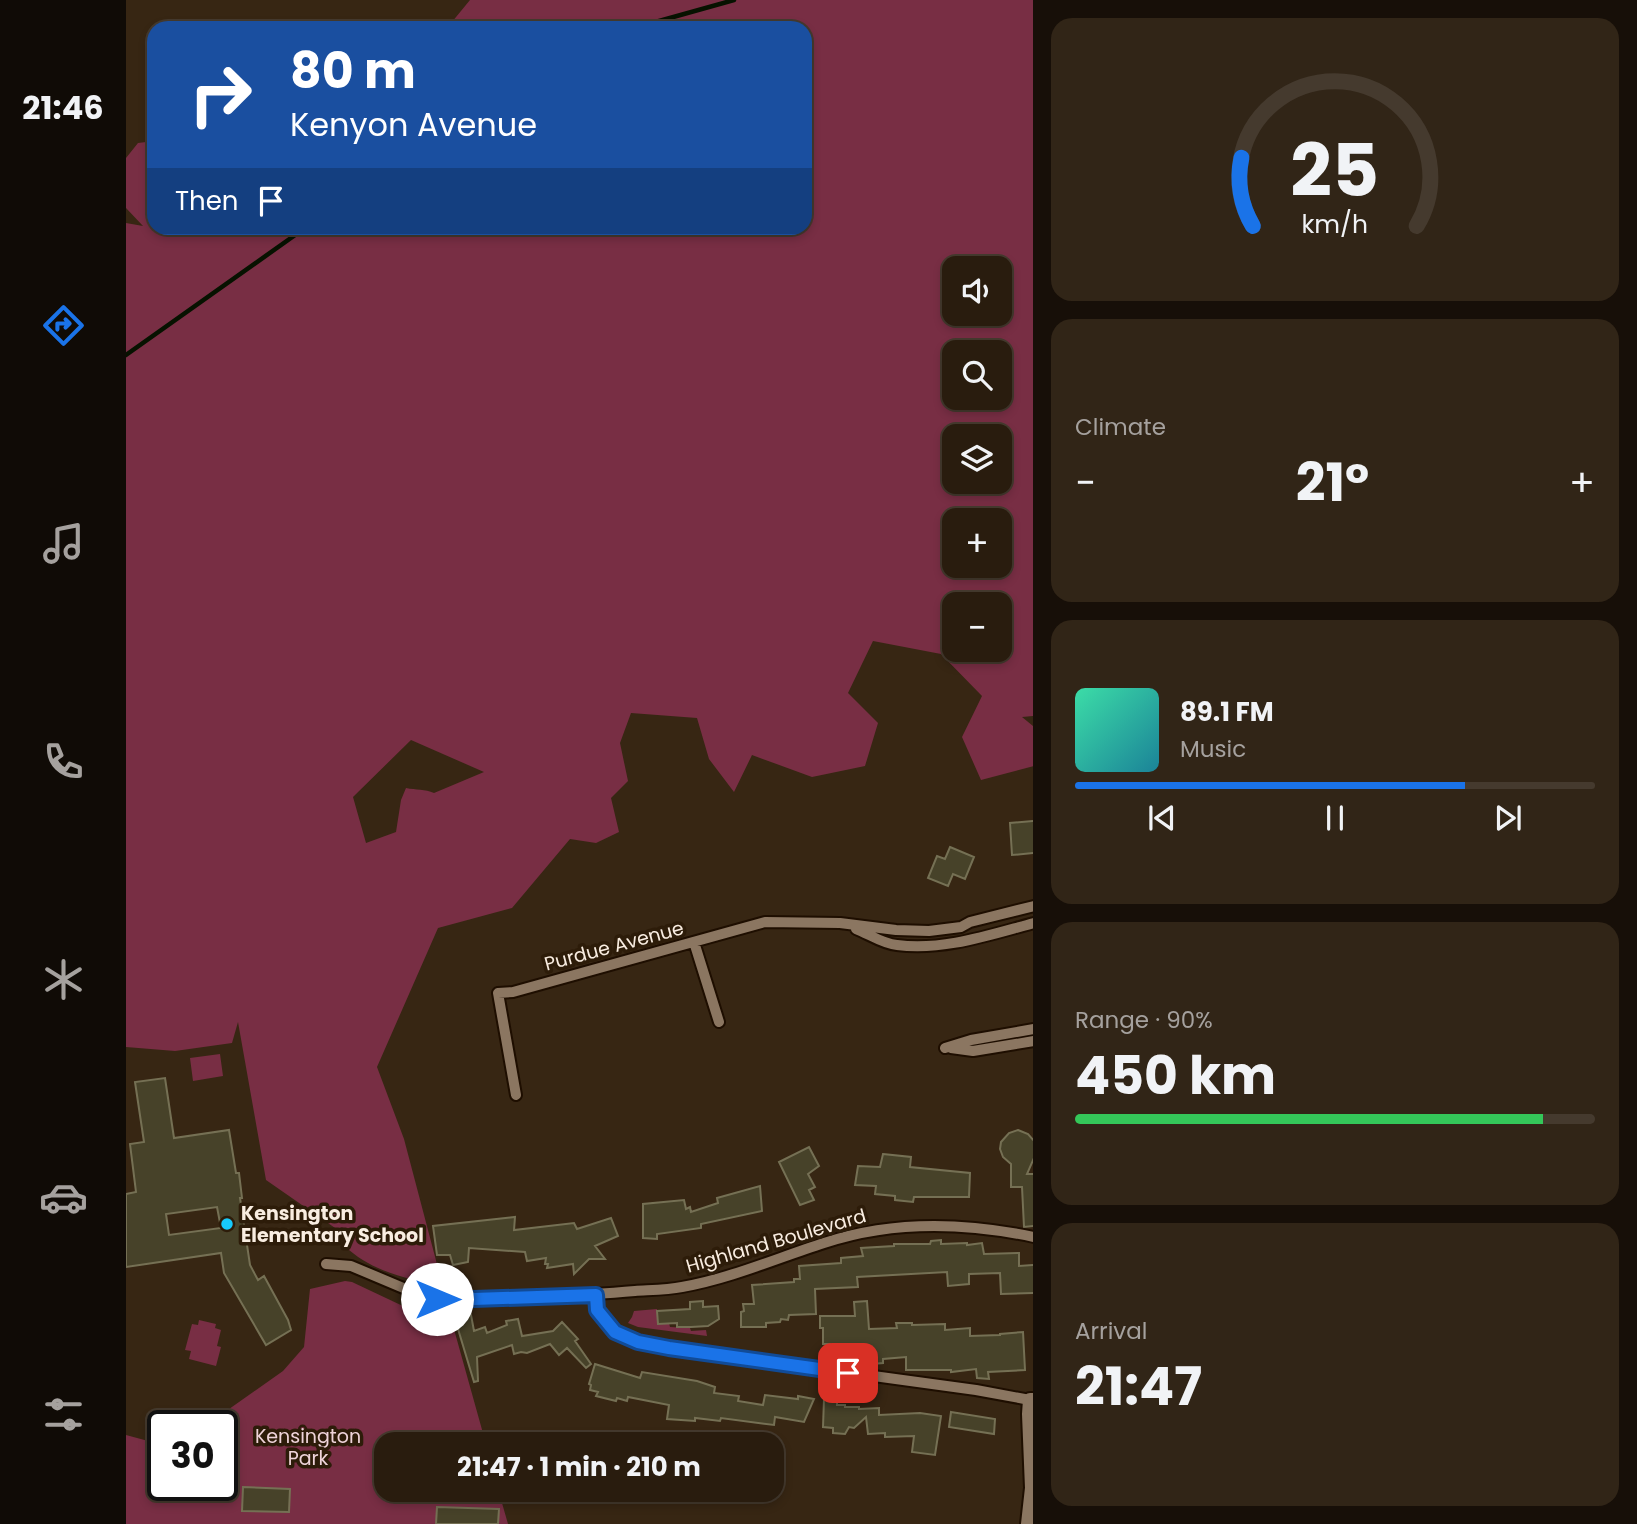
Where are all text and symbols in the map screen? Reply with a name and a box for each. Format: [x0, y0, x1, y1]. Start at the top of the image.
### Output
text: 80 m [290, 37, 416, 105]
icon: right [175, 49, 266, 140]
text: 21:46 [22, 85, 104, 130]
text: Kenyon Avenue [290, 102, 537, 147]
text: 25 [1291, 120, 1379, 221]
icon: arrive [252, 182, 290, 220]
text: Then [175, 183, 238, 219]
text: km/h [1302, 206, 1368, 241]
map controls [942, 256, 1012, 662]
button: sound [942, 256, 1012, 326]
icon: directions [39, 301, 88, 350]
button: search [942, 340, 1012, 410]
text: Climate [1075, 411, 1166, 443]
button: layers [942, 424, 1012, 494]
text: 21° [1296, 446, 1369, 519]
text: − [1075, 456, 1096, 509]
text: + [1569, 456, 1595, 509]
button: + [942, 508, 1012, 578]
icon: music [39, 519, 88, 568]
button: − [942, 592, 1012, 662]
text: 89.1 FM [1180, 694, 1274, 730]
text: Music [1180, 733, 1246, 765]
icon: phone [39, 737, 88, 786]
icon: previous [1143, 799, 1181, 837]
icon: pause [1316, 799, 1354, 837]
icon: next [1489, 799, 1527, 837]
street label: Purdue Avenue [541, 914, 687, 978]
icon: climate [39, 955, 88, 1004]
text: Range · 90% [1075, 1004, 1213, 1036]
text: 450 km [1075, 1039, 1276, 1112]
icon: car [39, 1173, 88, 1222]
place label: Kensington Elementary School [241, 1200, 424, 1249]
street label: Highland Boulevard [683, 1202, 869, 1280]
marker: Kensington Elementary School [219, 1216, 235, 1232]
position arrow [400, 1262, 474, 1336]
text: Arrival [1075, 1315, 1147, 1347]
pin [818, 1343, 878, 1403]
text: 21:47 [1075, 1350, 1202, 1423]
icon: arrive [829, 1354, 867, 1392]
icon: filters [39, 1390, 88, 1439]
speed limit sign: 30 [147, 1410, 238, 1501]
park label: Kensington Park [255, 1423, 361, 1472]
text: 21:47 · 1 min · 210 m [457, 1449, 701, 1485]

